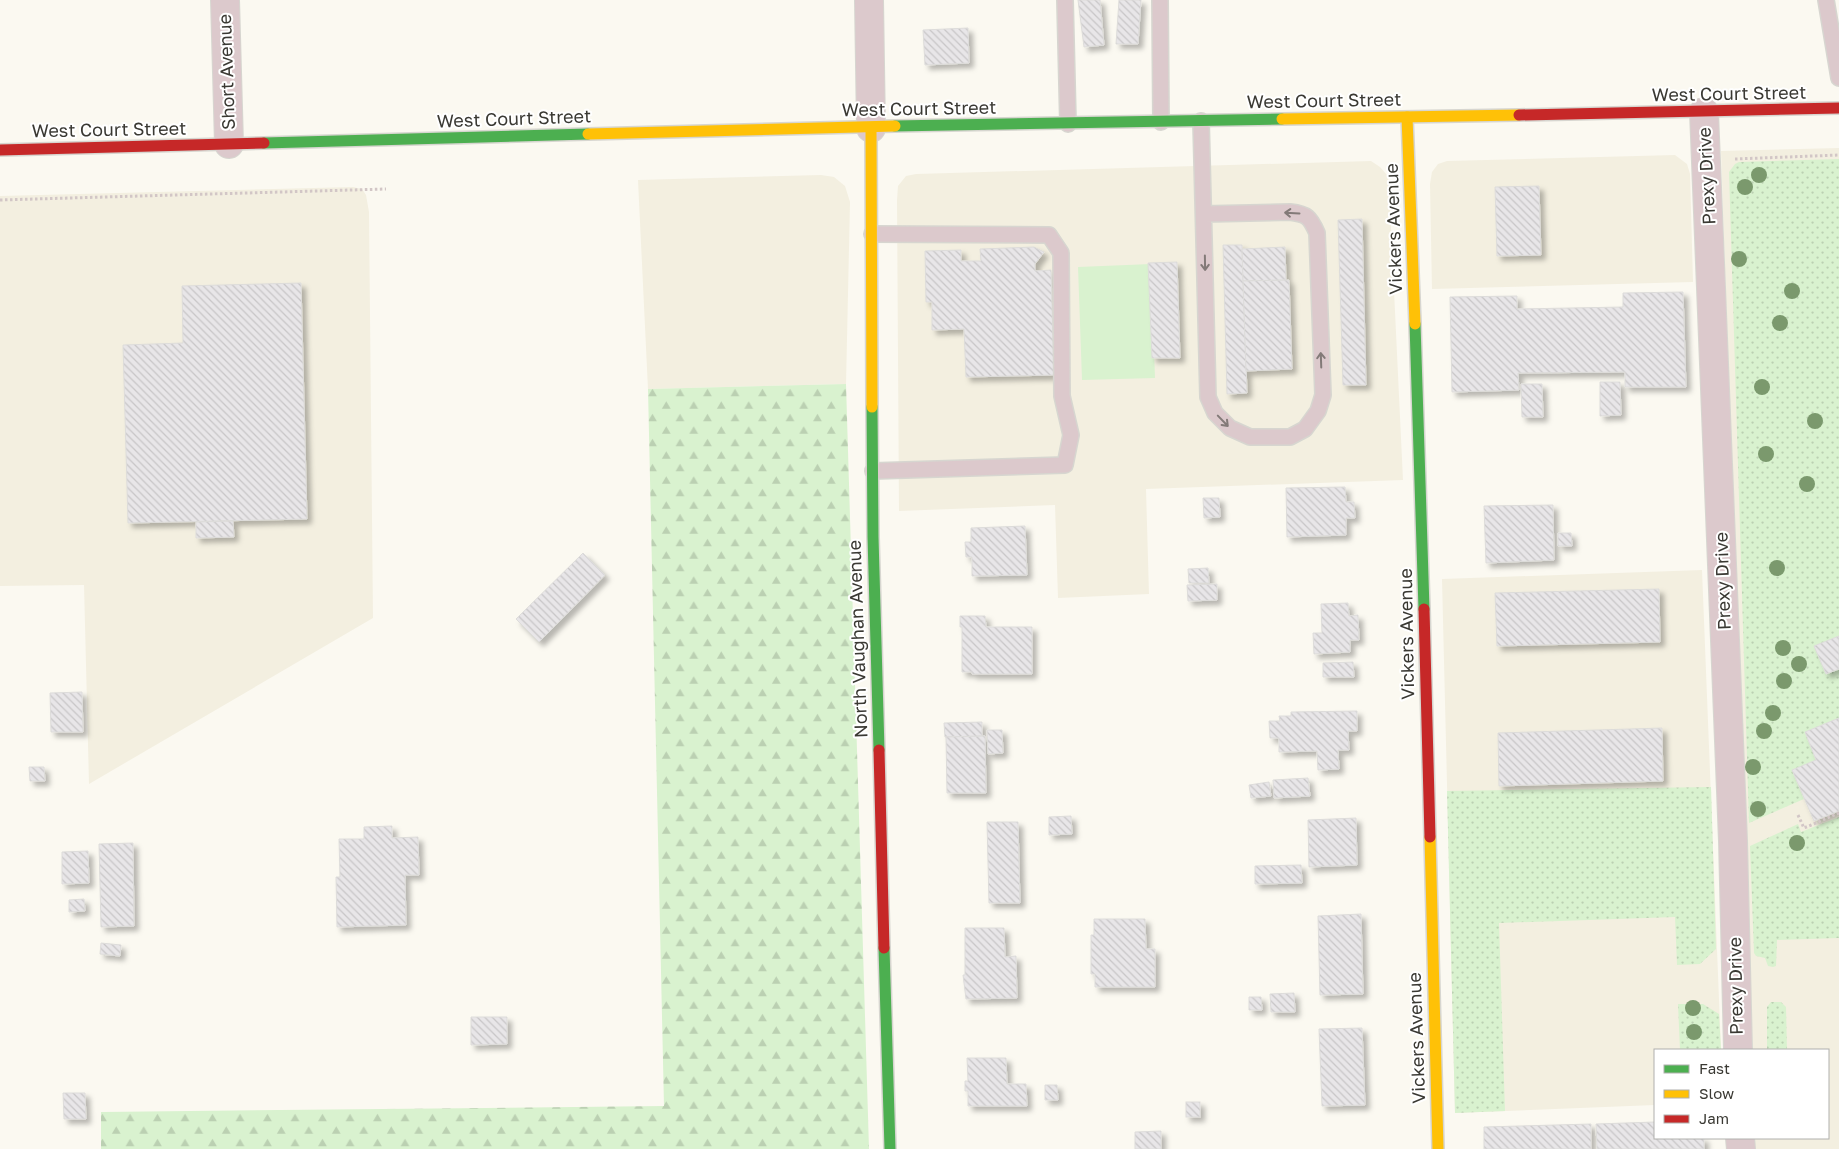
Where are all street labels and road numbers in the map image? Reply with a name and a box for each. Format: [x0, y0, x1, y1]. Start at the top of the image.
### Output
street label: Short Avenue [213, 14, 239, 130]
street label: West Court Street [1652, 81, 1806, 105]
street label: West Court Street [1247, 88, 1401, 112]
street label: West Court Street [842, 96, 996, 120]
street label: West Court Street [436, 104, 592, 132]
street label: West Court Street [32, 117, 186, 141]
street label: Prexy Drive [1692, 127, 1720, 226]
street label: Vickers Avenue [1380, 163, 1406, 295]
street label: Prexy Drive [1709, 532, 1735, 630]
street label: North Vaughan Avenue [843, 540, 871, 738]
street label: Vickers Avenue [1394, 568, 1418, 700]
street label: Prexy Drive [1723, 937, 1747, 1035]
street label: Vickers Avenue [1403, 972, 1429, 1104]

